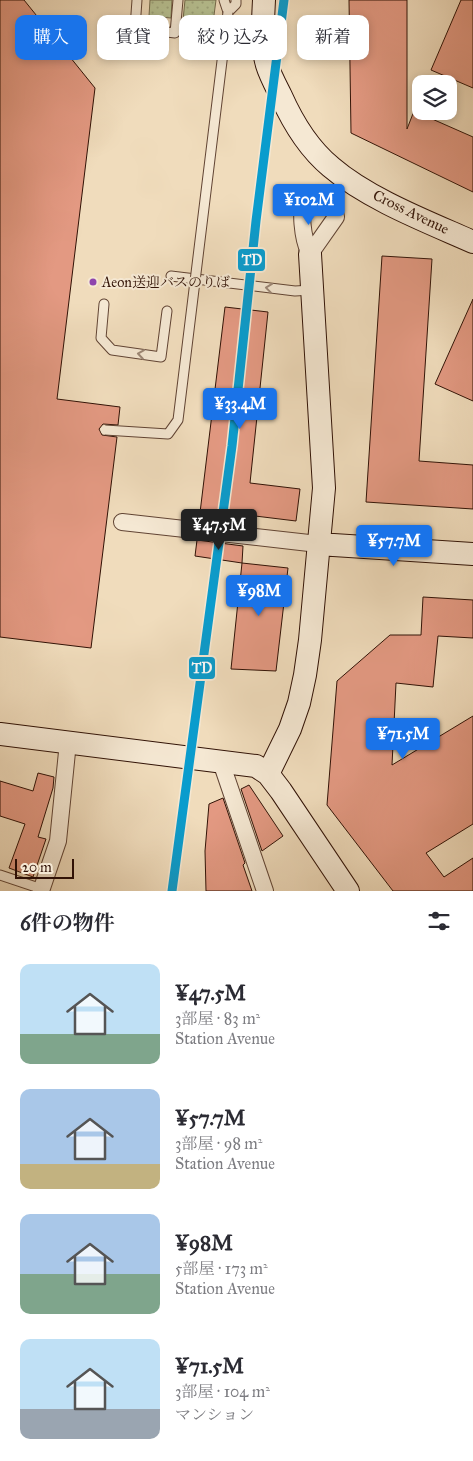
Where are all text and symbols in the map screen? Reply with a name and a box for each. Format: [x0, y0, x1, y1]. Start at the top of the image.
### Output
chip: 購入 [15, 15, 87, 60]
chip: 賃貸 [97, 15, 169, 60]
chip: 絞り込み [179, 15, 287, 60]
chip: 新着 [297, 15, 369, 60]
map controls [412, 75, 457, 120]
button: layers [412, 75, 457, 120]
pin: ¥102M [274, 184, 344, 226]
street label: Cross Avenue [370, 186, 452, 238]
text: ¥102M [284, 190, 334, 209]
line badge: TD [237, 248, 266, 272]
text: TD [241, 252, 262, 269]
place label: Aeon送迎バスのりば [101, 274, 230, 291]
marker: Aeon送迎バスのりば [88, 277, 98, 287]
one-way arrow [265, 283, 273, 294]
one-way arrow [137, 349, 145, 360]
pin: ¥33.4M [199, 388, 281, 430]
text: ¥33.4M [214, 394, 266, 413]
pin: ¥47.5M [178, 508, 260, 551]
text: ¥47.5M [192, 515, 246, 534]
pin: ¥57.7M [353, 524, 435, 567]
text: ¥57.7M [367, 531, 421, 550]
pin: ¥98M [229, 574, 289, 617]
text: ¥98M [237, 581, 281, 600]
line badge: TD [188, 656, 216, 680]
text: TD [191, 660, 212, 677]
pin: ¥71.5M [362, 718, 444, 760]
text: ¥71.5M [377, 724, 429, 743]
scale bar [15, 856, 74, 879]
text: 20 m [22, 859, 52, 876]
icon: filters [425, 907, 453, 935]
text: 6件の物件 [20, 910, 115, 936]
text: ¥47.5M [175, 980, 246, 1006]
icon: home [60, 984, 120, 1044]
text: 3部屋 · 83 m² [175, 1009, 260, 1028]
text: Station Avenue [175, 1029, 275, 1048]
text: ¥57.7M [175, 1105, 245, 1131]
icon: home [60, 1109, 120, 1169]
text: 3部屋 · 98 m² [175, 1134, 262, 1153]
text: Station Avenue [175, 1154, 275, 1173]
text: ¥98M [175, 1230, 233, 1256]
icon: home [60, 1234, 120, 1294]
text: 5部屋 · 173 m² [175, 1259, 268, 1278]
text: Station Avenue [175, 1279, 275, 1298]
text: ¥71.5M [175, 1353, 244, 1379]
icon: home [60, 1359, 120, 1419]
text: 3部屋 · 104 m² [175, 1382, 270, 1401]
text: マンション [175, 1405, 254, 1424]

